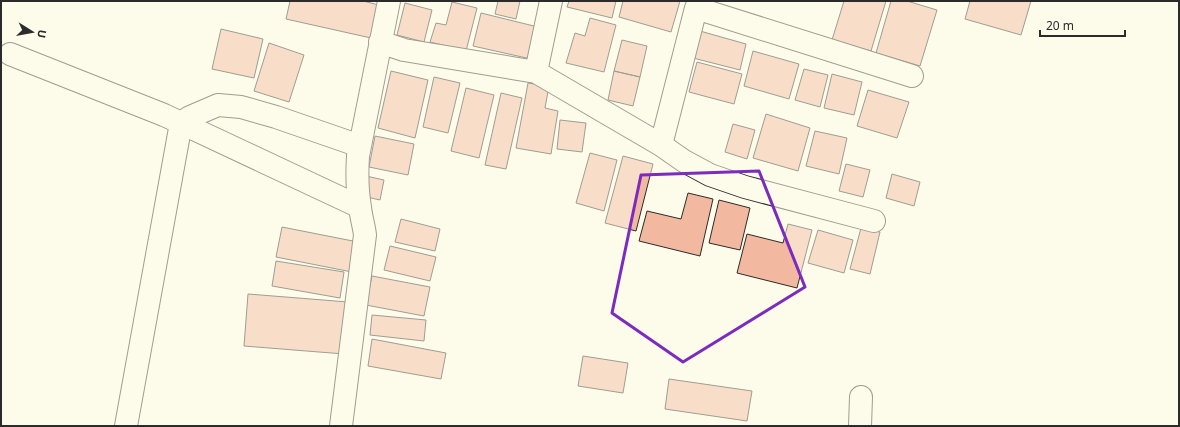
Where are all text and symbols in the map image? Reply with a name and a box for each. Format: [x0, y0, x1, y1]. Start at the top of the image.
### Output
north arrow [12, 12, 52, 52]
scale bar [1040, 12, 1125, 38]
text: 20 m [1046, 17, 1074, 34]
text: U [34, 28, 50, 40]

